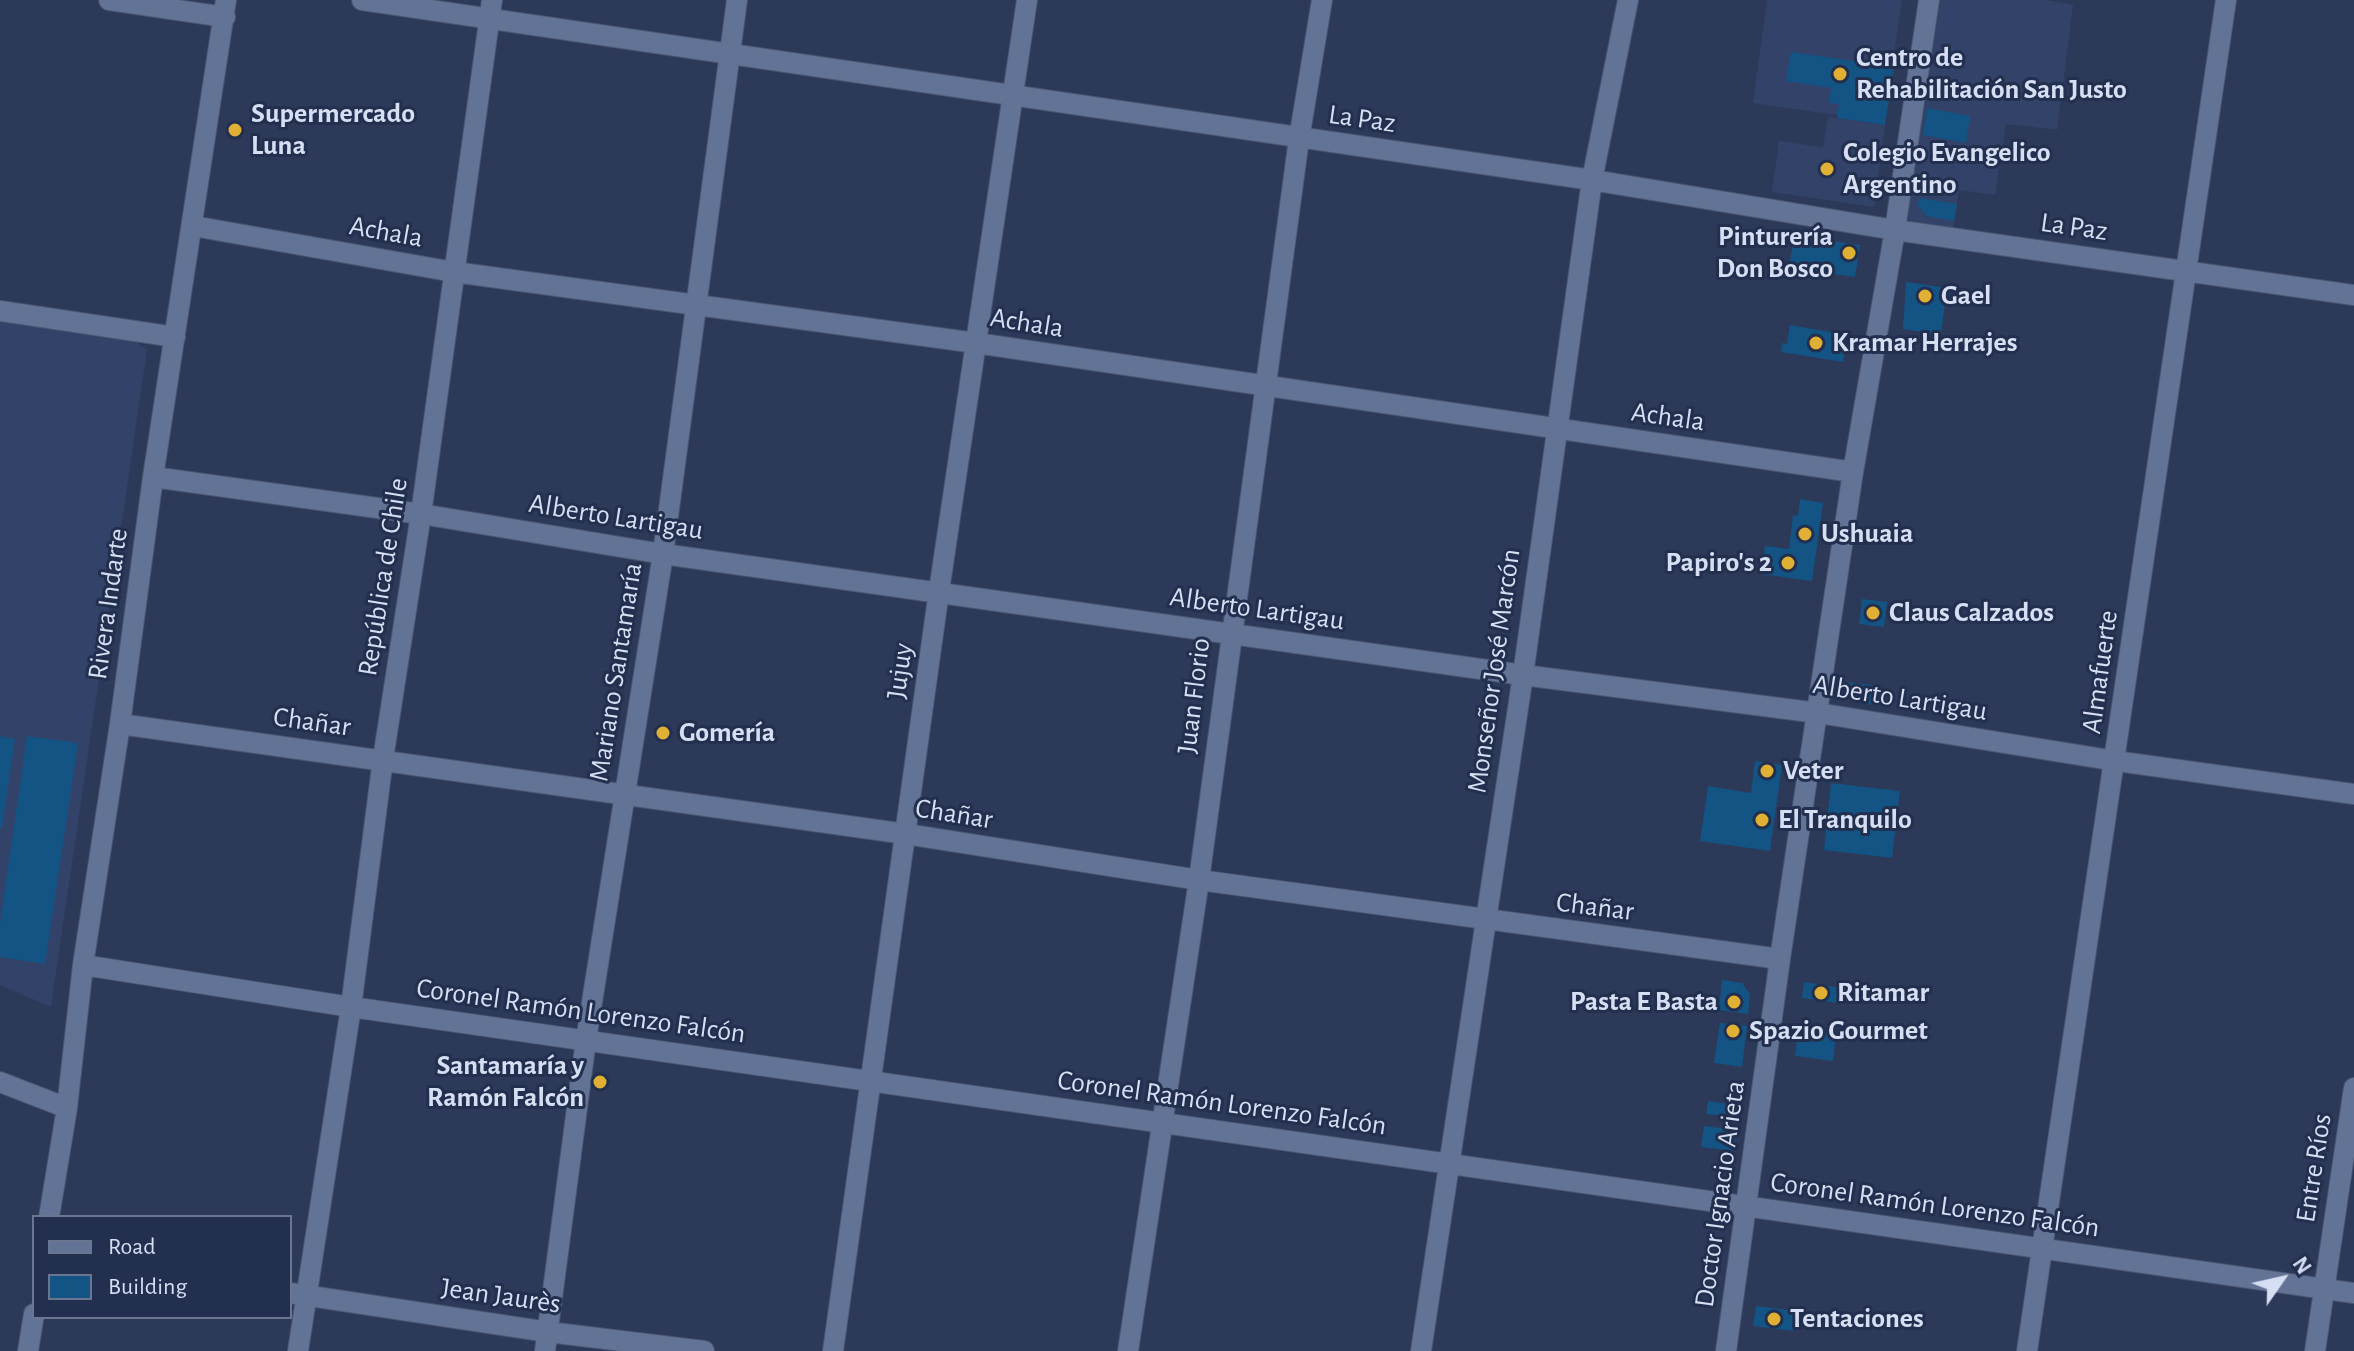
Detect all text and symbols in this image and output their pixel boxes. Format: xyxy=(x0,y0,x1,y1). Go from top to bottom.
place label: Centro de Rehabilitación San Justo xyxy=(1856,41,2127,107)
marker: Centro de Rehabilitación San Justo xyxy=(1831,65,1849,83)
place label: Supermercado Luna xyxy=(251,97,415,163)
street label: La Paz xyxy=(1326,98,1398,140)
marker: Supermercado Luna xyxy=(226,121,244,139)
place label: Colegio Evangelico Argentino xyxy=(1843,136,2051,202)
marker: Colegio Evangelico Argentino xyxy=(1818,160,1836,178)
street label: La Paz xyxy=(2038,206,2110,248)
street label: Achala xyxy=(347,209,425,255)
place label: Pinturería Don Bosco xyxy=(1717,220,1833,286)
marker: Pinturería Don Bosco xyxy=(1840,244,1858,262)
place label: Gael xyxy=(1941,279,1991,313)
marker: Gael xyxy=(1916,287,1934,305)
street label: Achala xyxy=(988,301,1066,345)
place label: Kramar Herrajes xyxy=(1832,326,2018,360)
marker: Kramar Herrajes xyxy=(1807,334,1825,352)
street label: Achala xyxy=(1629,395,1707,439)
street label: República de Chile xyxy=(351,476,415,678)
street label: Alberto Lartigau xyxy=(527,487,705,547)
place label: Ushuaia xyxy=(1821,517,1913,551)
marker: Ushuaia xyxy=(1796,525,1814,543)
street label: Rivera Indarte xyxy=(81,526,135,682)
place label: Papiro's 2 xyxy=(1666,546,1772,580)
street label: Monseñor José Marcón xyxy=(1460,547,1528,795)
marker: Papiro's 2 xyxy=(1779,554,1797,572)
street label: Mariano Santamaría xyxy=(582,560,650,784)
street label: Alberto Lartigau xyxy=(1168,580,1346,638)
place label: Claus Calzados xyxy=(1889,596,2054,630)
marker: Claus Calzados xyxy=(1864,604,1882,622)
street label: Almafuerte xyxy=(2075,608,2125,736)
street label: Juan Florio xyxy=(1170,636,1218,756)
street label: Jujuy xyxy=(879,641,921,701)
street label: Alberto Lartigau xyxy=(1811,668,1989,728)
street label: Chañar xyxy=(271,700,353,744)
place label: Gomería xyxy=(679,716,775,750)
marker: Gomería xyxy=(654,724,672,742)
place label: Veter xyxy=(1783,754,1844,788)
marker: Veter xyxy=(1758,762,1776,780)
street label: Chañar xyxy=(913,791,995,837)
place label: El Tranquilo xyxy=(1778,803,1912,837)
marker: El Tranquilo xyxy=(1753,811,1771,829)
street label: Chañar xyxy=(1554,886,1636,928)
street label: Coronel Ramón Lorenzo Falcón xyxy=(414,971,748,1051)
place label: Ritamar xyxy=(1837,976,1929,1010)
marker: Ritamar xyxy=(1812,984,1830,1002)
place label: Pasta E Basta xyxy=(1570,985,1718,1019)
marker: Pasta E Basta xyxy=(1725,993,1743,1011)
place label: Spazio Gourmet xyxy=(1749,1014,1928,1048)
marker: Spazio Gourmet xyxy=(1724,1022,1742,1040)
place label: Santamaría y Ramón Falcón xyxy=(427,1049,584,1115)
street label: Coronel Ramón Lorenzo Falcón xyxy=(1055,1063,1389,1143)
marker: Santamaría y Ramón Falcón xyxy=(591,1073,609,1091)
street label: Doctor Ignacio Arieta xyxy=(1687,1079,1753,1309)
street label: Entre Ríos xyxy=(2289,1111,2339,1225)
street label: Coronel Ramón Lorenzo Falcón xyxy=(1768,1165,2102,1245)
legend xyxy=(32,1215,292,1319)
text: Road xyxy=(108,1235,156,1259)
north arrow xyxy=(2242,1239,2322,1319)
text: N xyxy=(2288,1253,2315,1278)
street label: Jean Jaurès xyxy=(439,1271,563,1321)
text: Building xyxy=(108,1275,187,1299)
place label: Tentaciones xyxy=(1790,1302,1924,1336)
marker: Tentaciones xyxy=(1765,1310,1783,1328)

